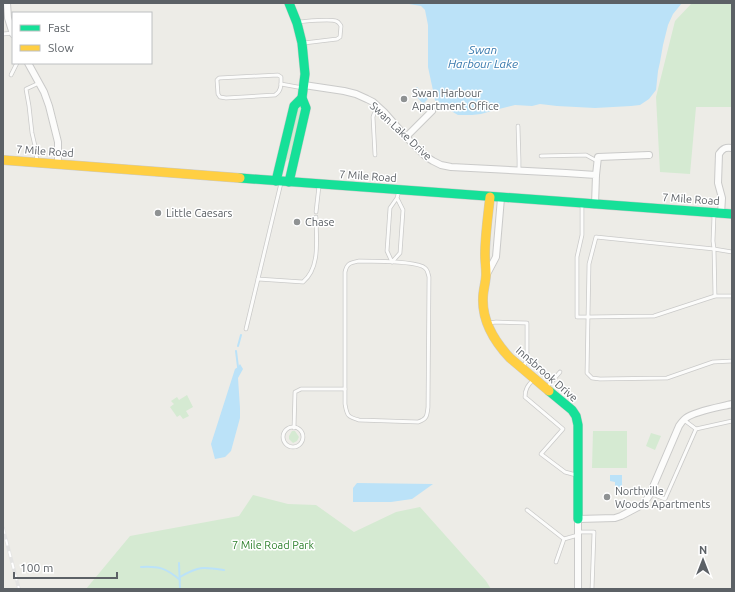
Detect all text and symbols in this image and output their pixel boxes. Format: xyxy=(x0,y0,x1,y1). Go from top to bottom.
legend xyxy=(12,12,152,64)
text: Fast xyxy=(48,21,70,34)
text: Slow xyxy=(48,41,74,54)
water label: Swan Harbour Lake xyxy=(448,43,518,70)
place label: Swan Harbour Apartment Office xyxy=(412,87,499,112)
marker: Swan Harbour Apartment Office xyxy=(399,94,409,104)
street label: Swan Lake Drive xyxy=(368,99,434,163)
street label: 7 Mile Road xyxy=(16,143,74,159)
street label: 7 Mile Road xyxy=(339,168,397,184)
street label: 7 Mile Road xyxy=(662,191,720,207)
place label: Little Caesars xyxy=(166,207,232,219)
marker: Little Caesars xyxy=(153,208,163,218)
place label: Chase xyxy=(305,216,335,228)
marker: Chase xyxy=(292,217,302,227)
street label: Innsbrook Drive xyxy=(514,344,580,404)
place label: Northville Woods Apartments xyxy=(615,485,711,510)
marker: Northville Woods Apartments xyxy=(602,492,612,502)
park label: 7 Mile Road Park xyxy=(232,539,315,551)
north arrow xyxy=(683,540,723,580)
text: N xyxy=(699,544,707,556)
scale bar xyxy=(14,554,117,580)
text: 100 m xyxy=(20,561,53,574)

